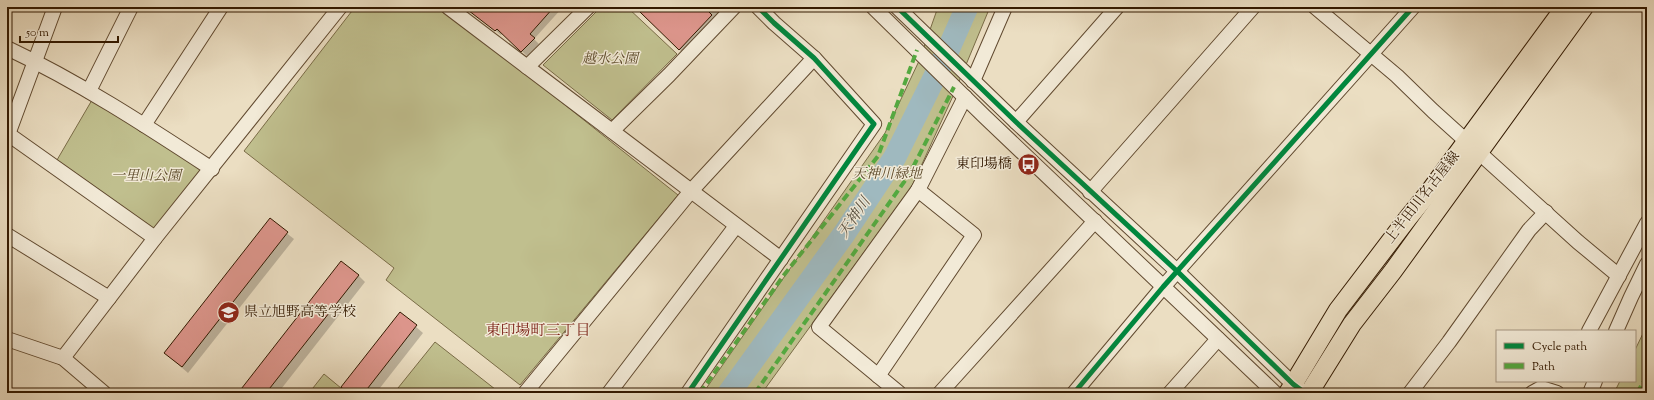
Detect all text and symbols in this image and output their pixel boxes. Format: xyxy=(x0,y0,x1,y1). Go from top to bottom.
scale bar xyxy=(20,18,118,44)
text: 50 m xyxy=(25,24,49,42)
park label: 越水公園 xyxy=(582,50,640,70)
street label: 上半田川名古屋線 xyxy=(1381,148,1465,248)
bus stop icon: 東印場橋 xyxy=(1015,152,1041,178)
place label: 東印場橋 xyxy=(956,155,1012,175)
park label: 天神川緑地 xyxy=(852,165,924,185)
park label: 一里山公園 xyxy=(111,167,183,187)
water label: 天神川 xyxy=(834,192,877,243)
school or university icon: 県立旭野高等学校 xyxy=(216,300,242,326)
place label: 県立旭野高等学校 xyxy=(244,303,356,323)
district label: 東印場町三丁目 xyxy=(485,321,591,342)
legend xyxy=(1496,330,1636,382)
text: Cycle path xyxy=(1532,338,1587,356)
text: Path xyxy=(1532,358,1555,376)

